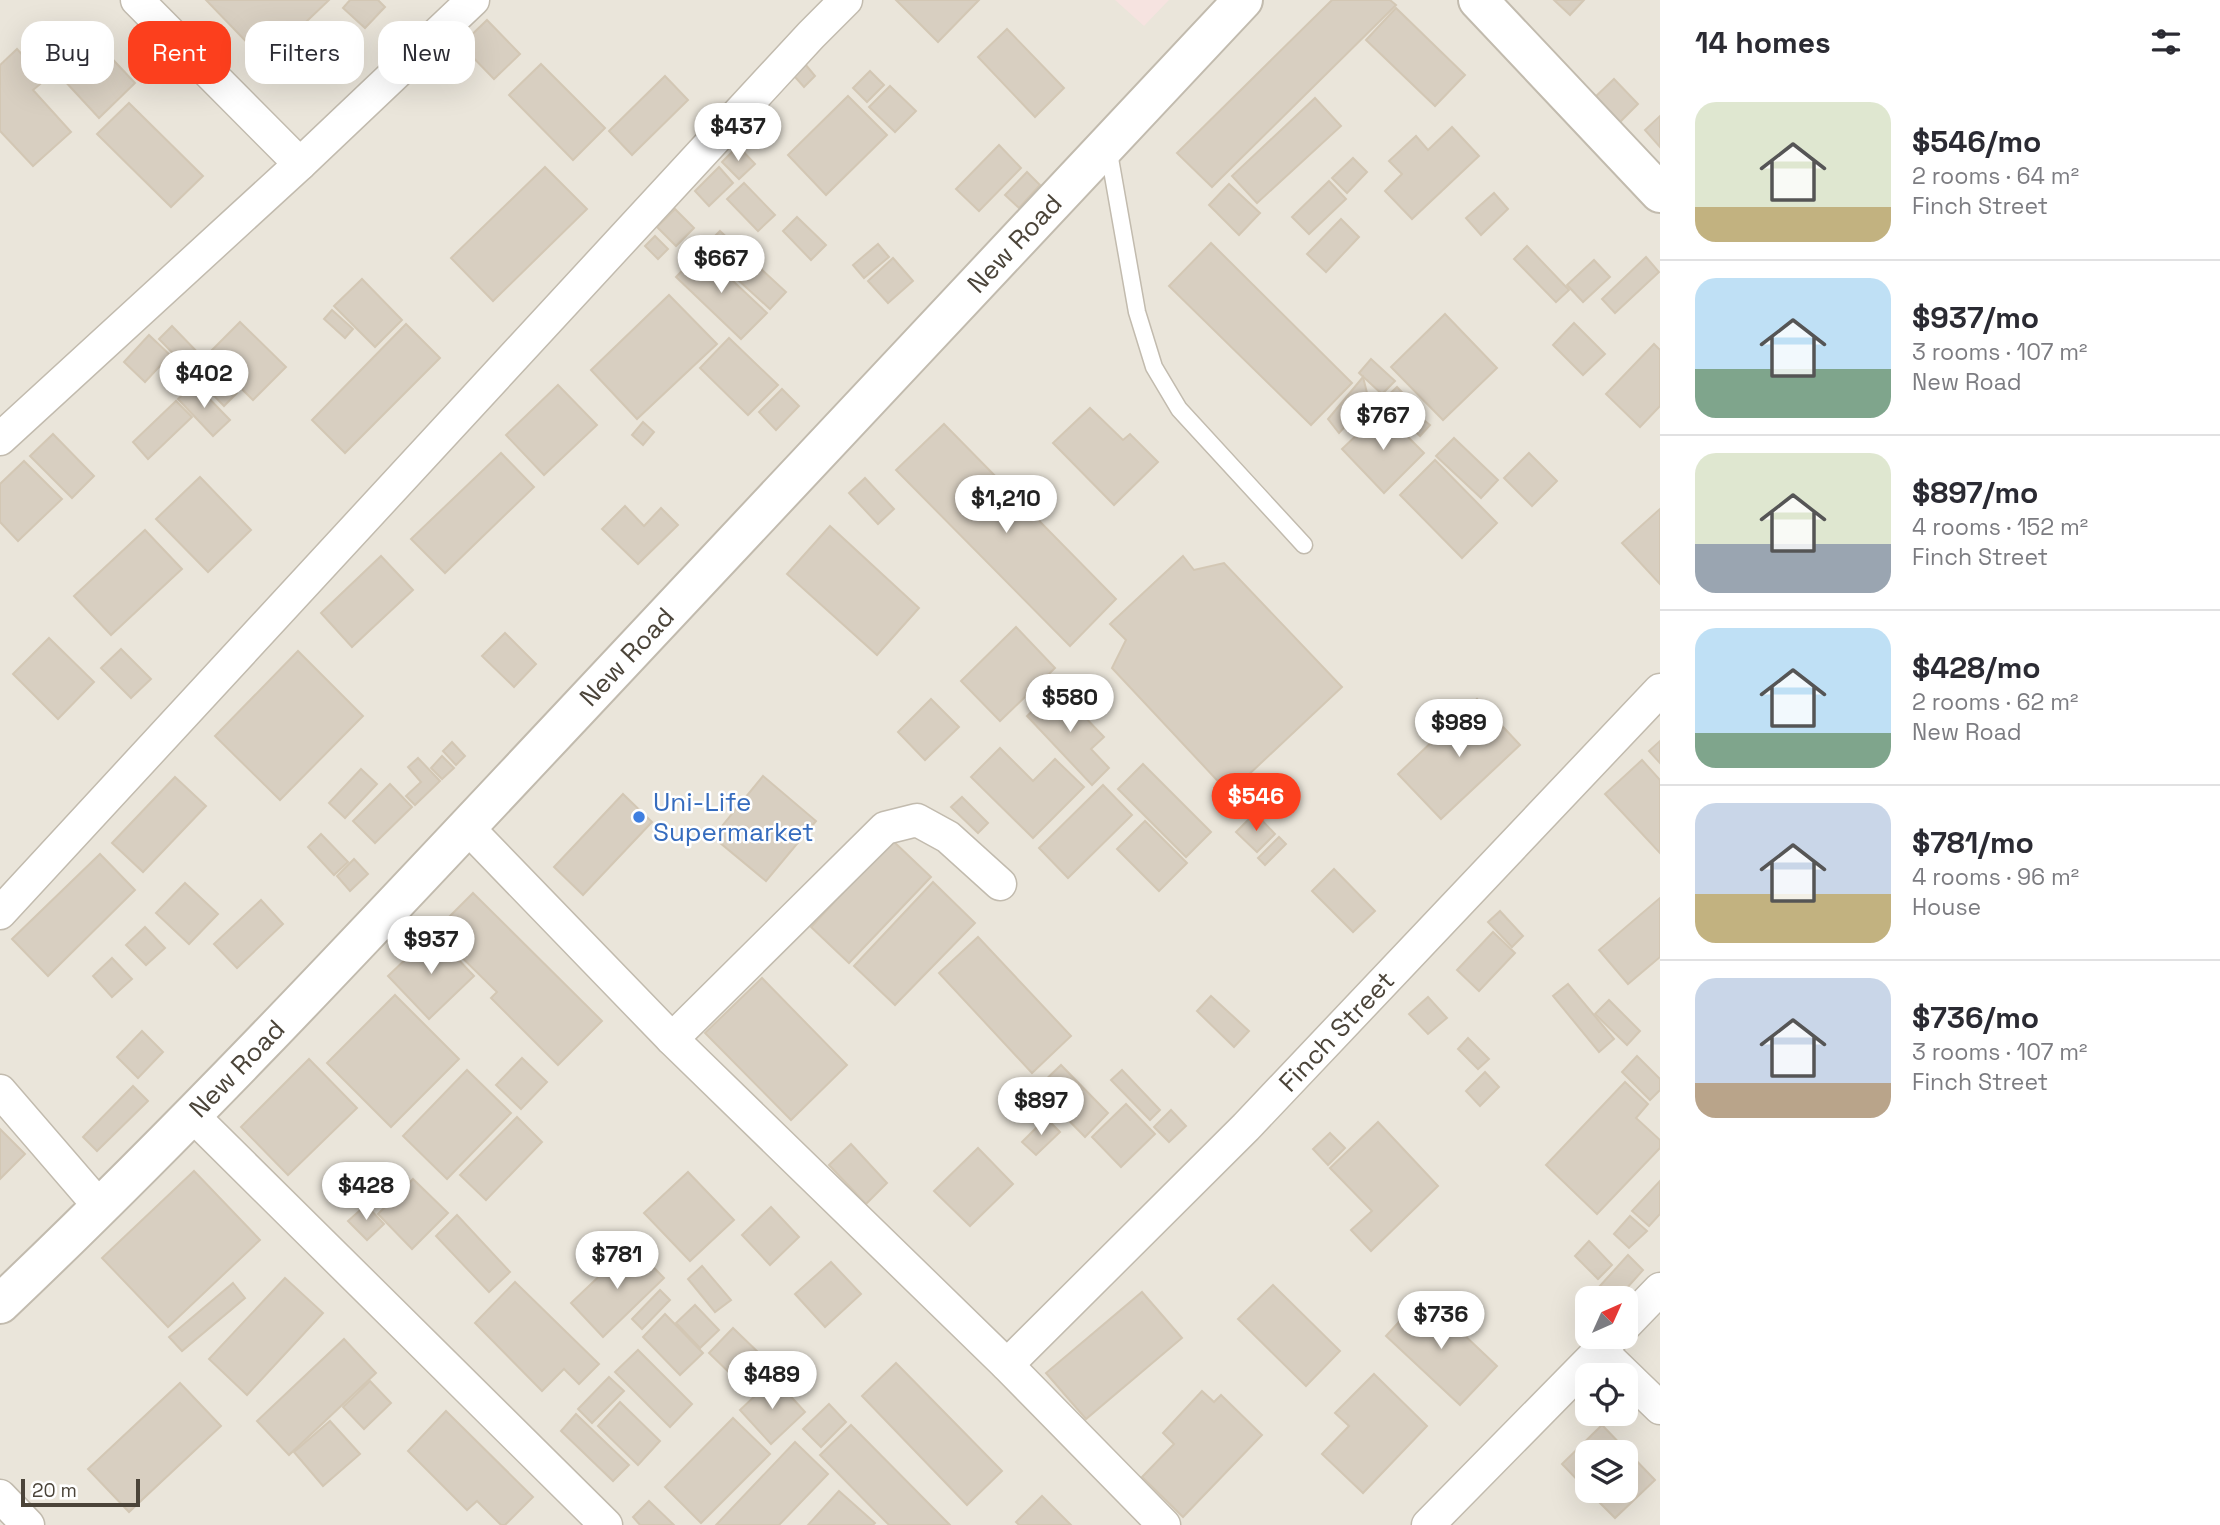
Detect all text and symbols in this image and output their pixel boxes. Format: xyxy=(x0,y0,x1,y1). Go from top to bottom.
chip: Buy xyxy=(21,21,114,84)
chip: Rent xyxy=(128,21,231,84)
chip: Filters xyxy=(245,21,364,84)
chip: New xyxy=(378,21,475,84)
text: 14 homes xyxy=(1695,23,1831,62)
icon: filters xyxy=(2147,23,2185,61)
pin: $437 xyxy=(697,104,779,163)
text: $437 xyxy=(710,111,766,141)
text: $546/mo xyxy=(1912,122,2041,161)
icon: home xyxy=(1751,130,1835,214)
text: 2 rooms · 64 m² xyxy=(1912,161,2079,191)
street label: New Road xyxy=(960,187,1069,300)
text: Finch Street xyxy=(1912,191,2048,221)
pin: $667 xyxy=(680,236,762,295)
text: $667 xyxy=(694,243,748,273)
text: $937/mo xyxy=(1912,298,2039,337)
icon: home xyxy=(1751,306,1835,390)
text: 3 rooms · 107 m² xyxy=(1912,337,2088,367)
pin: $402 xyxy=(163,350,245,410)
text: $402 xyxy=(175,358,233,388)
text: New Road xyxy=(1912,367,2021,397)
pin: $767 xyxy=(1342,392,1424,452)
text: $767 xyxy=(1356,400,1410,430)
text: $897/mo xyxy=(1912,473,2038,512)
pin: $1,210 xyxy=(949,476,1063,535)
icon: home xyxy=(1751,481,1835,565)
text: $1,210 xyxy=(971,483,1041,513)
text: 4 rooms · 152 m² xyxy=(1912,512,2088,542)
text: Finch Street xyxy=(1912,542,2048,572)
street label: New Road xyxy=(572,600,681,714)
text: $428/mo xyxy=(1912,648,2041,687)
icon: home xyxy=(1751,656,1835,740)
pin: $580 xyxy=(1029,674,1111,734)
text: $580 xyxy=(1042,682,1098,712)
text: 2 rooms · 62 m² xyxy=(1912,687,2078,717)
pin: $989 xyxy=(1418,700,1500,759)
text: $989 xyxy=(1431,707,1487,737)
text: New Road xyxy=(1912,717,2021,747)
pin: $546 xyxy=(1215,774,1297,833)
text: $546 xyxy=(1228,781,1284,811)
place label: Uni-Life Supermarket xyxy=(653,785,814,849)
marker: Uni-Life Supermarket xyxy=(631,809,647,825)
text: $781/mo xyxy=(1912,823,2034,862)
icon: home xyxy=(1751,831,1835,915)
text: 4 rooms · 96 m² xyxy=(1912,862,2079,892)
text: House xyxy=(1912,892,1981,922)
pin: $937 xyxy=(390,916,472,976)
text: $937 xyxy=(404,924,458,954)
street label: Finch Street xyxy=(1271,964,1402,1099)
text: $736/mo xyxy=(1912,998,2039,1037)
icon: home xyxy=(1751,1006,1835,1090)
street label: New Road xyxy=(182,1012,292,1125)
text: 3 rooms · 107 m² xyxy=(1912,1037,2088,1067)
text: Finch Street xyxy=(1912,1067,2048,1097)
pin: $897 xyxy=(1000,1078,1082,1137)
text: $897 xyxy=(1014,1085,1068,1115)
pin: $428 xyxy=(325,1162,407,1222)
text: $428 xyxy=(338,1170,394,1200)
pin: $781 xyxy=(576,1232,658,1291)
text: $781 xyxy=(592,1239,642,1269)
north arrow xyxy=(1575,1286,1638,1349)
map controls xyxy=(1575,1286,1638,1503)
pin: $736 xyxy=(1400,1292,1482,1351)
text: $736 xyxy=(1414,1299,1468,1329)
pin: $489 xyxy=(731,1352,813,1411)
text: $489 xyxy=(744,1359,800,1389)
button: locate xyxy=(1575,1363,1638,1426)
button: layers xyxy=(1575,1440,1638,1503)
scale bar xyxy=(21,1476,140,1508)
text: 20 m xyxy=(32,1478,77,1503)

